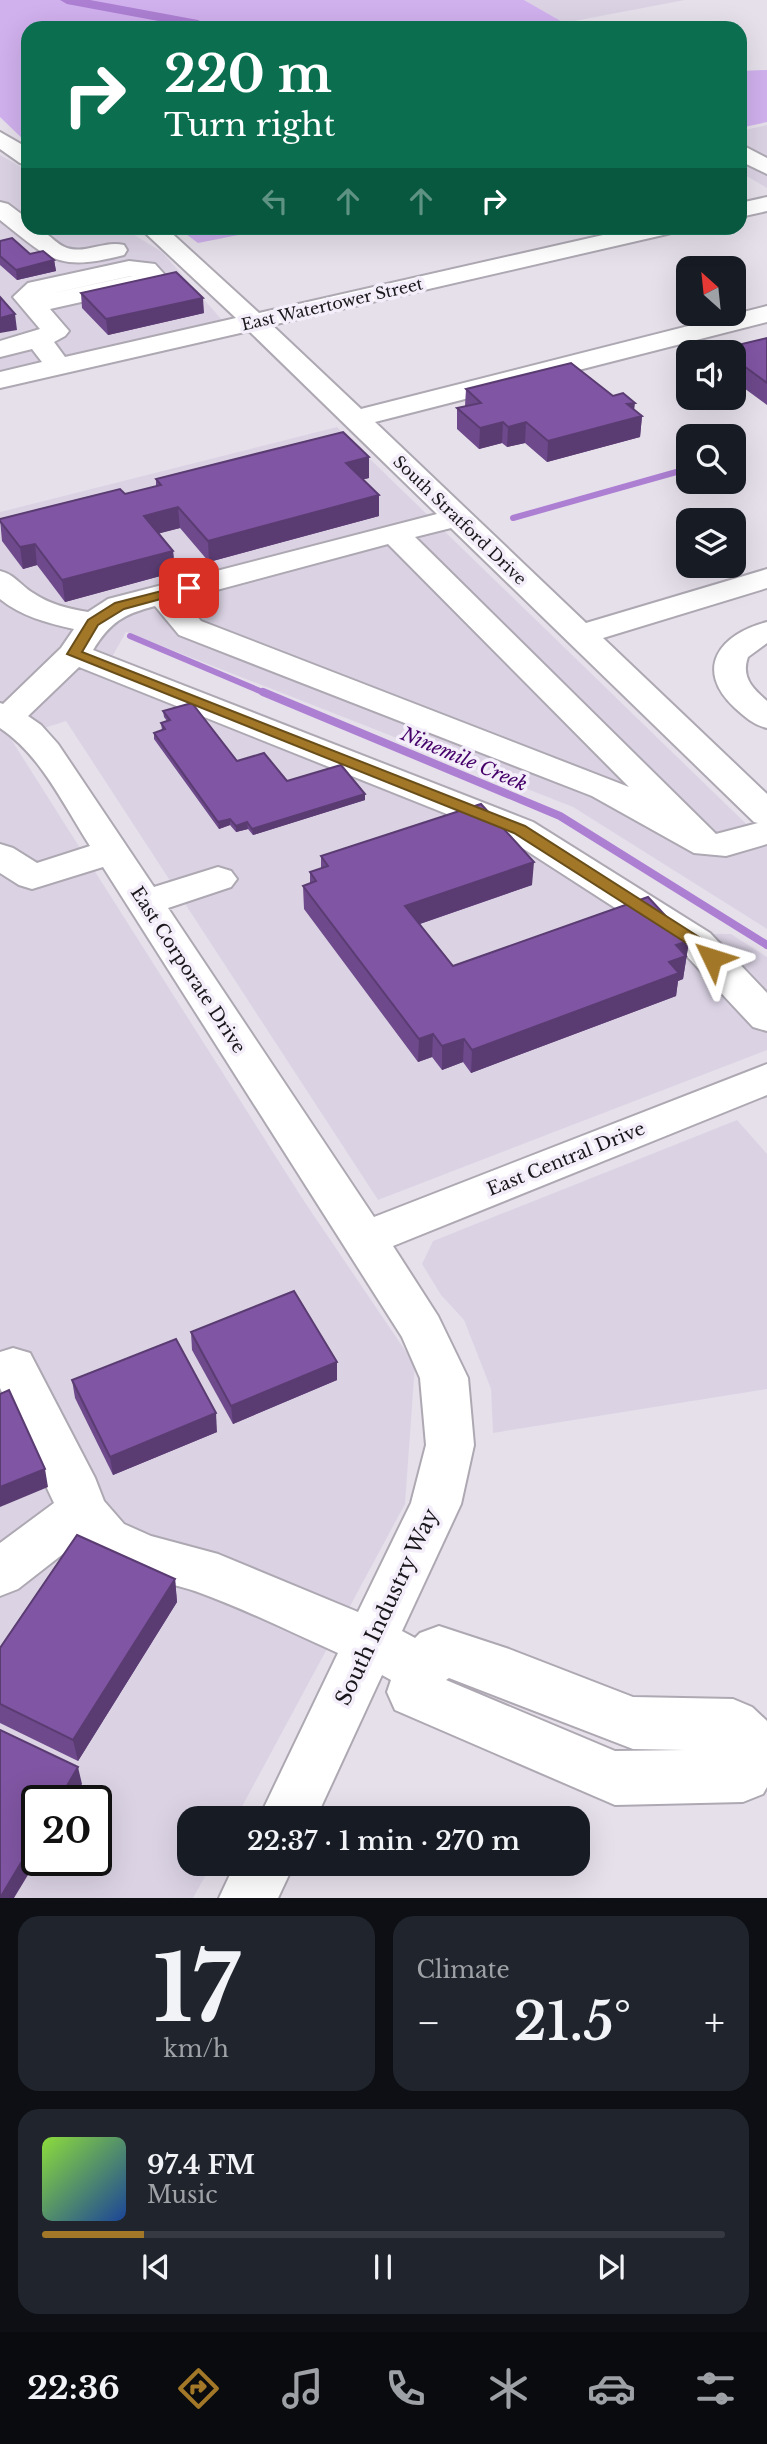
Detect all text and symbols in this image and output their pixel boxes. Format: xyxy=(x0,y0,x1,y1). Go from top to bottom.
text: 220 m xyxy=(164,44,332,105)
icon: right xyxy=(49,49,140,140)
text: Turn right xyxy=(164,105,335,145)
icon: left xyxy=(256,182,294,220)
icon: ahead xyxy=(329,182,367,220)
icon: ahead xyxy=(402,182,440,220)
icon: right xyxy=(475,182,513,220)
north arrow xyxy=(676,256,746,326)
map controls xyxy=(676,256,746,578)
street label: East Watertower Street xyxy=(239,273,425,335)
button: sound xyxy=(676,340,746,410)
button: search xyxy=(676,424,746,494)
street label: South Stratford Drive xyxy=(389,451,531,589)
button: layers xyxy=(676,508,746,578)
pin xyxy=(159,558,219,618)
icon: arrive xyxy=(170,569,208,607)
water label: Ninemile Creek xyxy=(397,722,531,796)
street label: East Corporate Drive xyxy=(126,883,250,1057)
position arrow xyxy=(675,921,749,995)
street label: East Central Drive xyxy=(484,1117,648,1201)
street label: South Industry Way xyxy=(330,1504,444,1710)
speed limit sign: 20 xyxy=(21,1785,112,1876)
text: 22:37 · 1 min · 270 m xyxy=(247,1825,520,1857)
text: 17 xyxy=(153,1933,240,2046)
text: Climate xyxy=(417,1956,510,1984)
text: 21.5° xyxy=(513,1990,631,2054)
text: − xyxy=(417,1999,441,2046)
text: + xyxy=(704,1999,725,2046)
text: km/h xyxy=(164,2035,229,2063)
text: 97.4 FM xyxy=(147,2149,255,2181)
text: Music xyxy=(147,2181,218,2209)
icon: previous xyxy=(137,2248,175,2286)
icon: pause xyxy=(364,2248,402,2286)
icon: next xyxy=(592,2248,630,2286)
icon: directions xyxy=(174,2364,223,2413)
icon: music xyxy=(278,2364,327,2413)
icon: phone xyxy=(381,2364,430,2413)
icon: climate xyxy=(484,2364,533,2413)
icon: car xyxy=(587,2364,636,2413)
icon: filters xyxy=(691,2364,740,2413)
text: 22:36 xyxy=(27,2368,120,2408)

